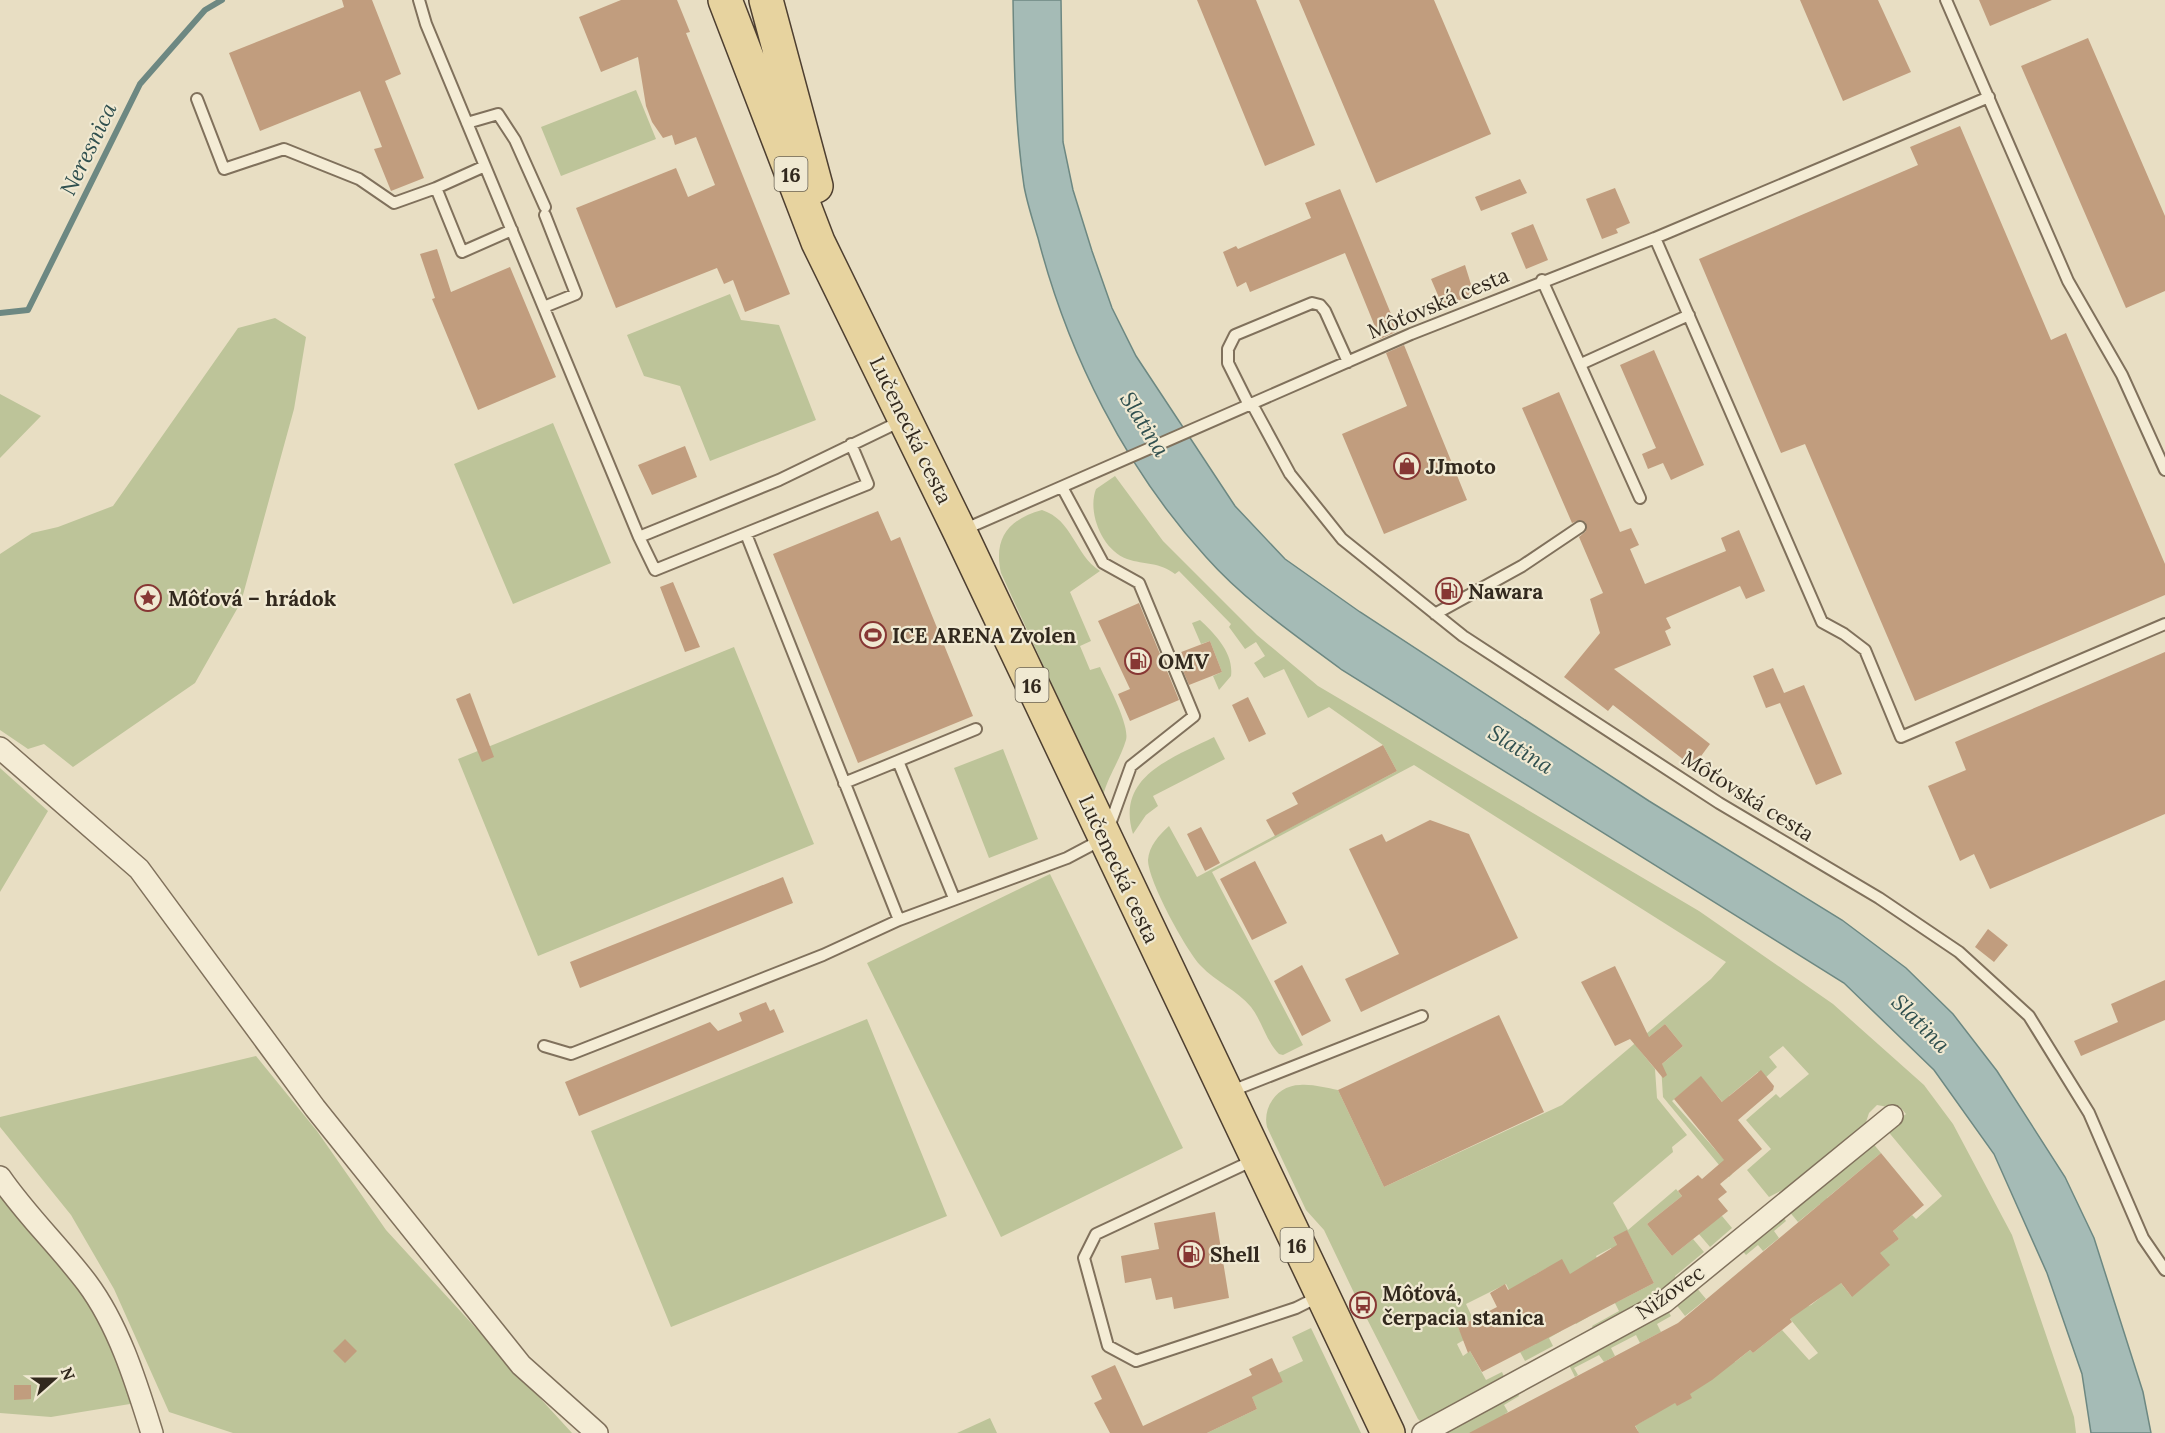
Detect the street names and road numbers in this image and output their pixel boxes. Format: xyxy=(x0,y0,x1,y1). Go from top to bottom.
road number: 16 xyxy=(774,157,808,191)
street label: Môťovská cesta xyxy=(1363,261,1513,345)
street label: Lučenecká cesta xyxy=(864,352,959,508)
road number: 16 xyxy=(1016,668,1048,702)
street label: Môťovská cesta xyxy=(1677,745,1819,847)
street label: Lučenecká cesta xyxy=(1073,790,1165,948)
road number: 16 xyxy=(1280,1228,1314,1262)
street label: Nižovec xyxy=(1630,1259,1710,1325)

